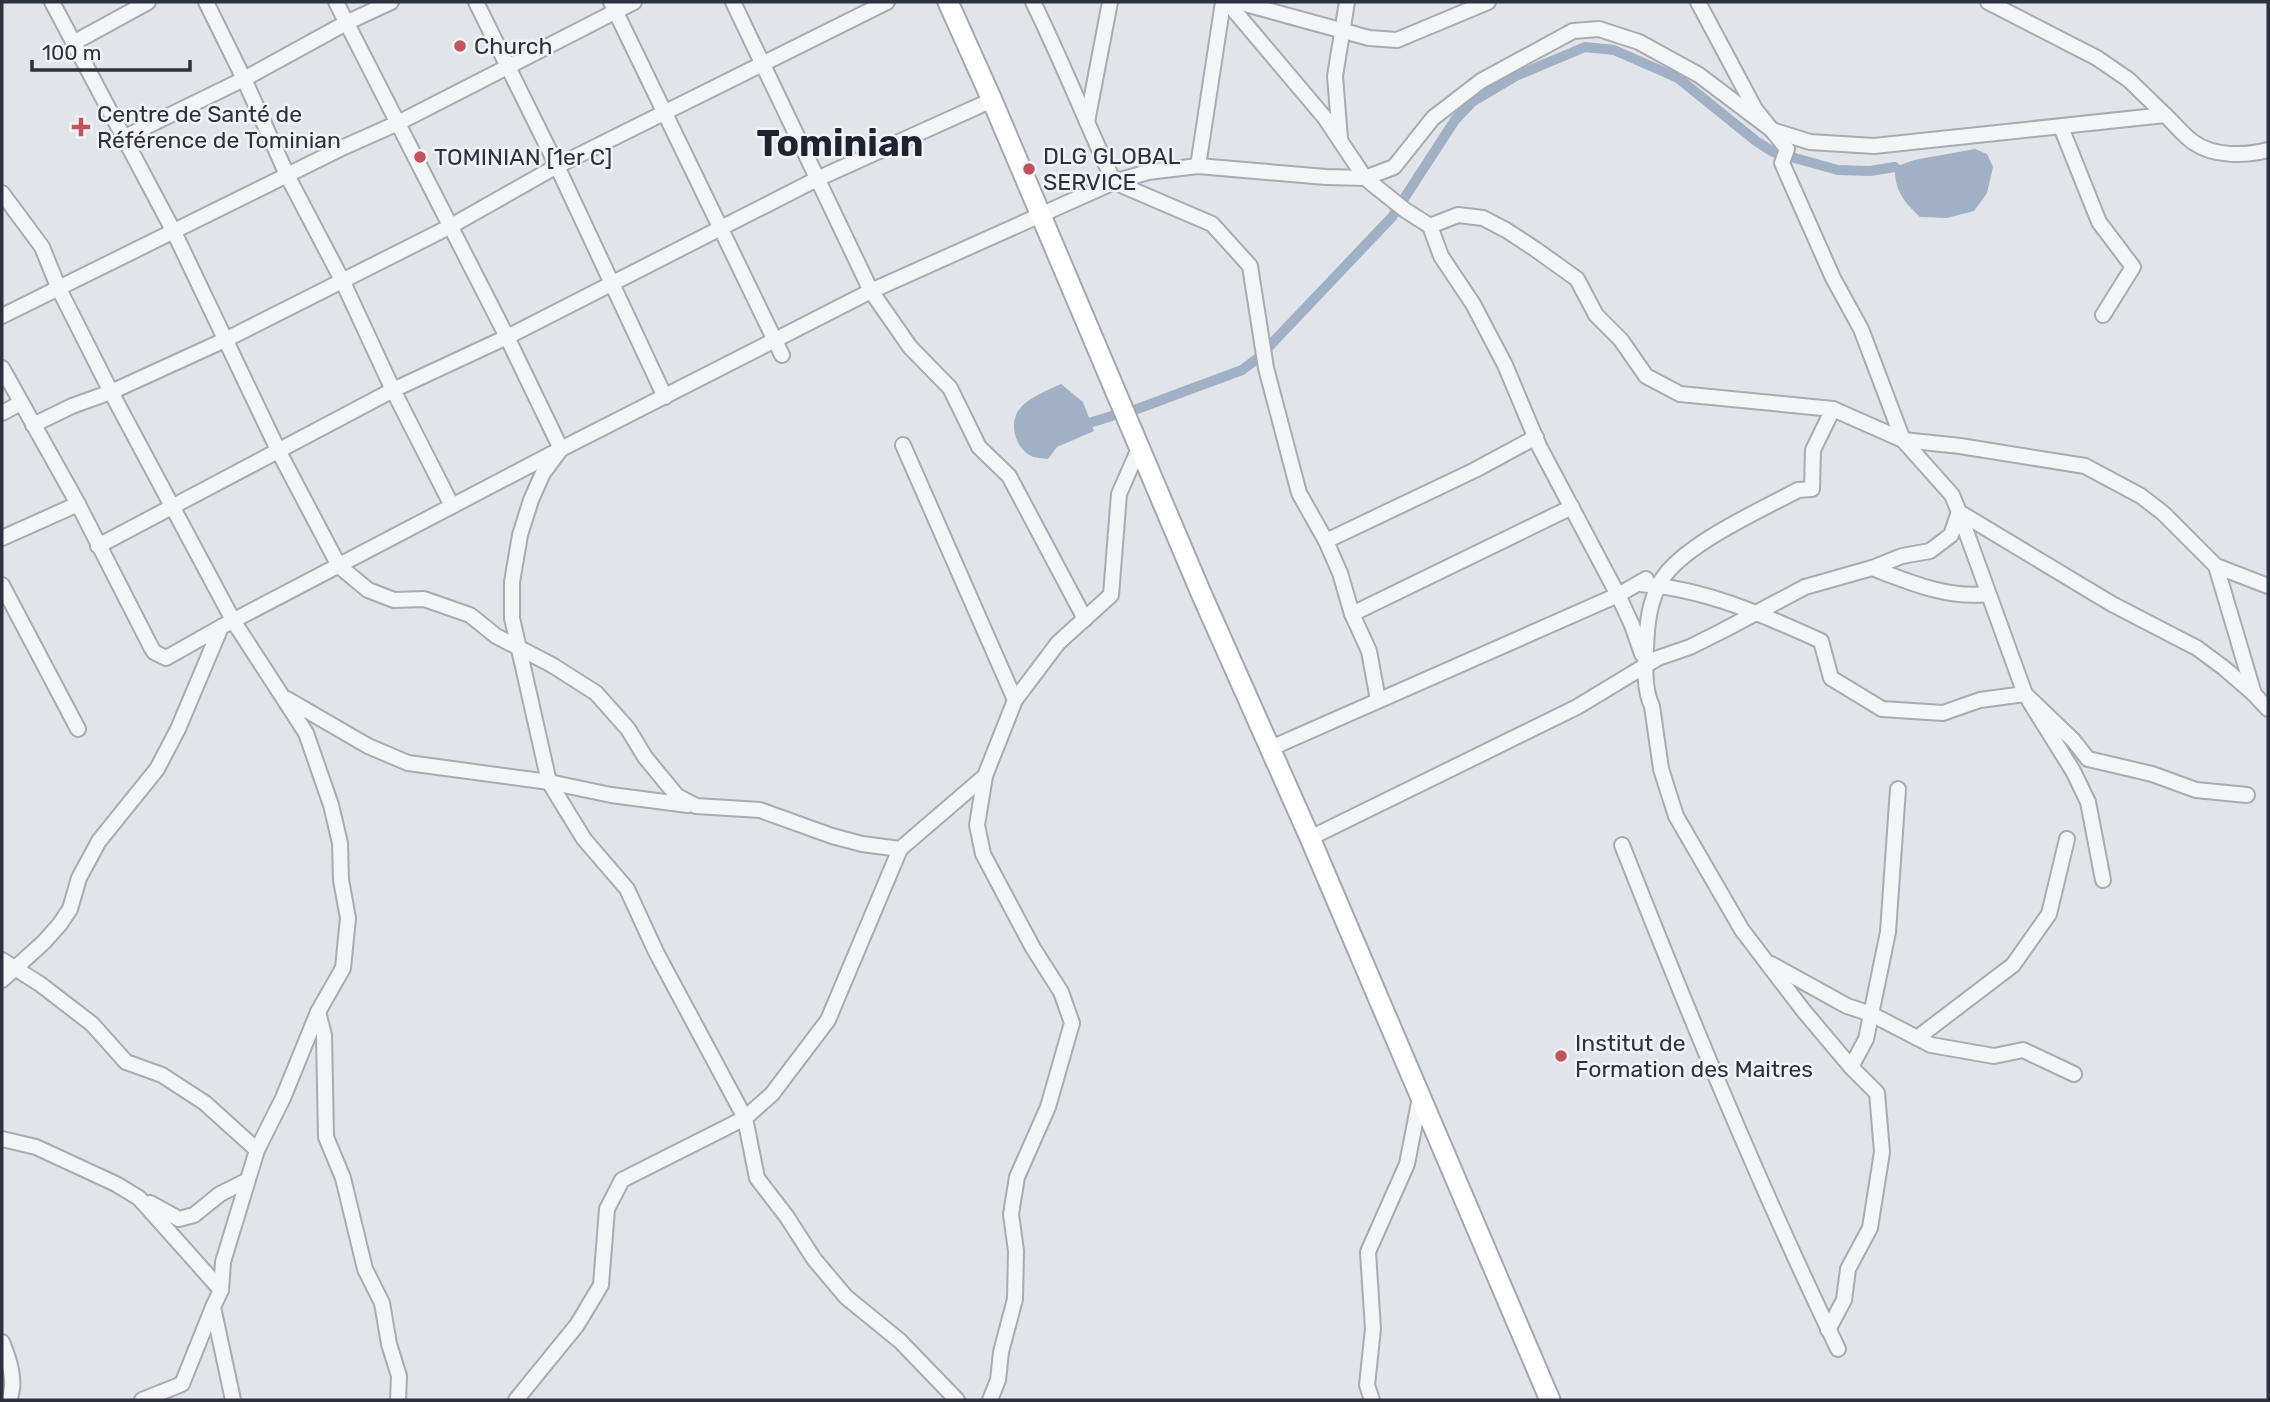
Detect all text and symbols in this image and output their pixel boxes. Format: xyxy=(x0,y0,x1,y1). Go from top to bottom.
scale bar xyxy=(32,28,189,72)
place label: Church xyxy=(474,32,552,60)
marker: Church xyxy=(452,38,468,54)
text: 100 m xyxy=(42,40,101,65)
place label: Centre de Santé de Référence de Tominian xyxy=(97,100,341,154)
marker: Centre de Santé de Référence de Tominian xyxy=(71,117,91,137)
district label: Tominian xyxy=(756,121,924,165)
place label: DLG GLOBAL SERVICE xyxy=(1043,142,1180,196)
place label: TOMINIAN [1er C] xyxy=(434,143,612,171)
marker: TOMINIAN [1er C] xyxy=(412,149,428,165)
marker: DLG GLOBAL SERVICE xyxy=(1021,161,1037,177)
place label: Institut de Formation des Maitres xyxy=(1575,1029,1813,1083)
marker: Institut de Formation des Maitres xyxy=(1553,1048,1569,1064)

